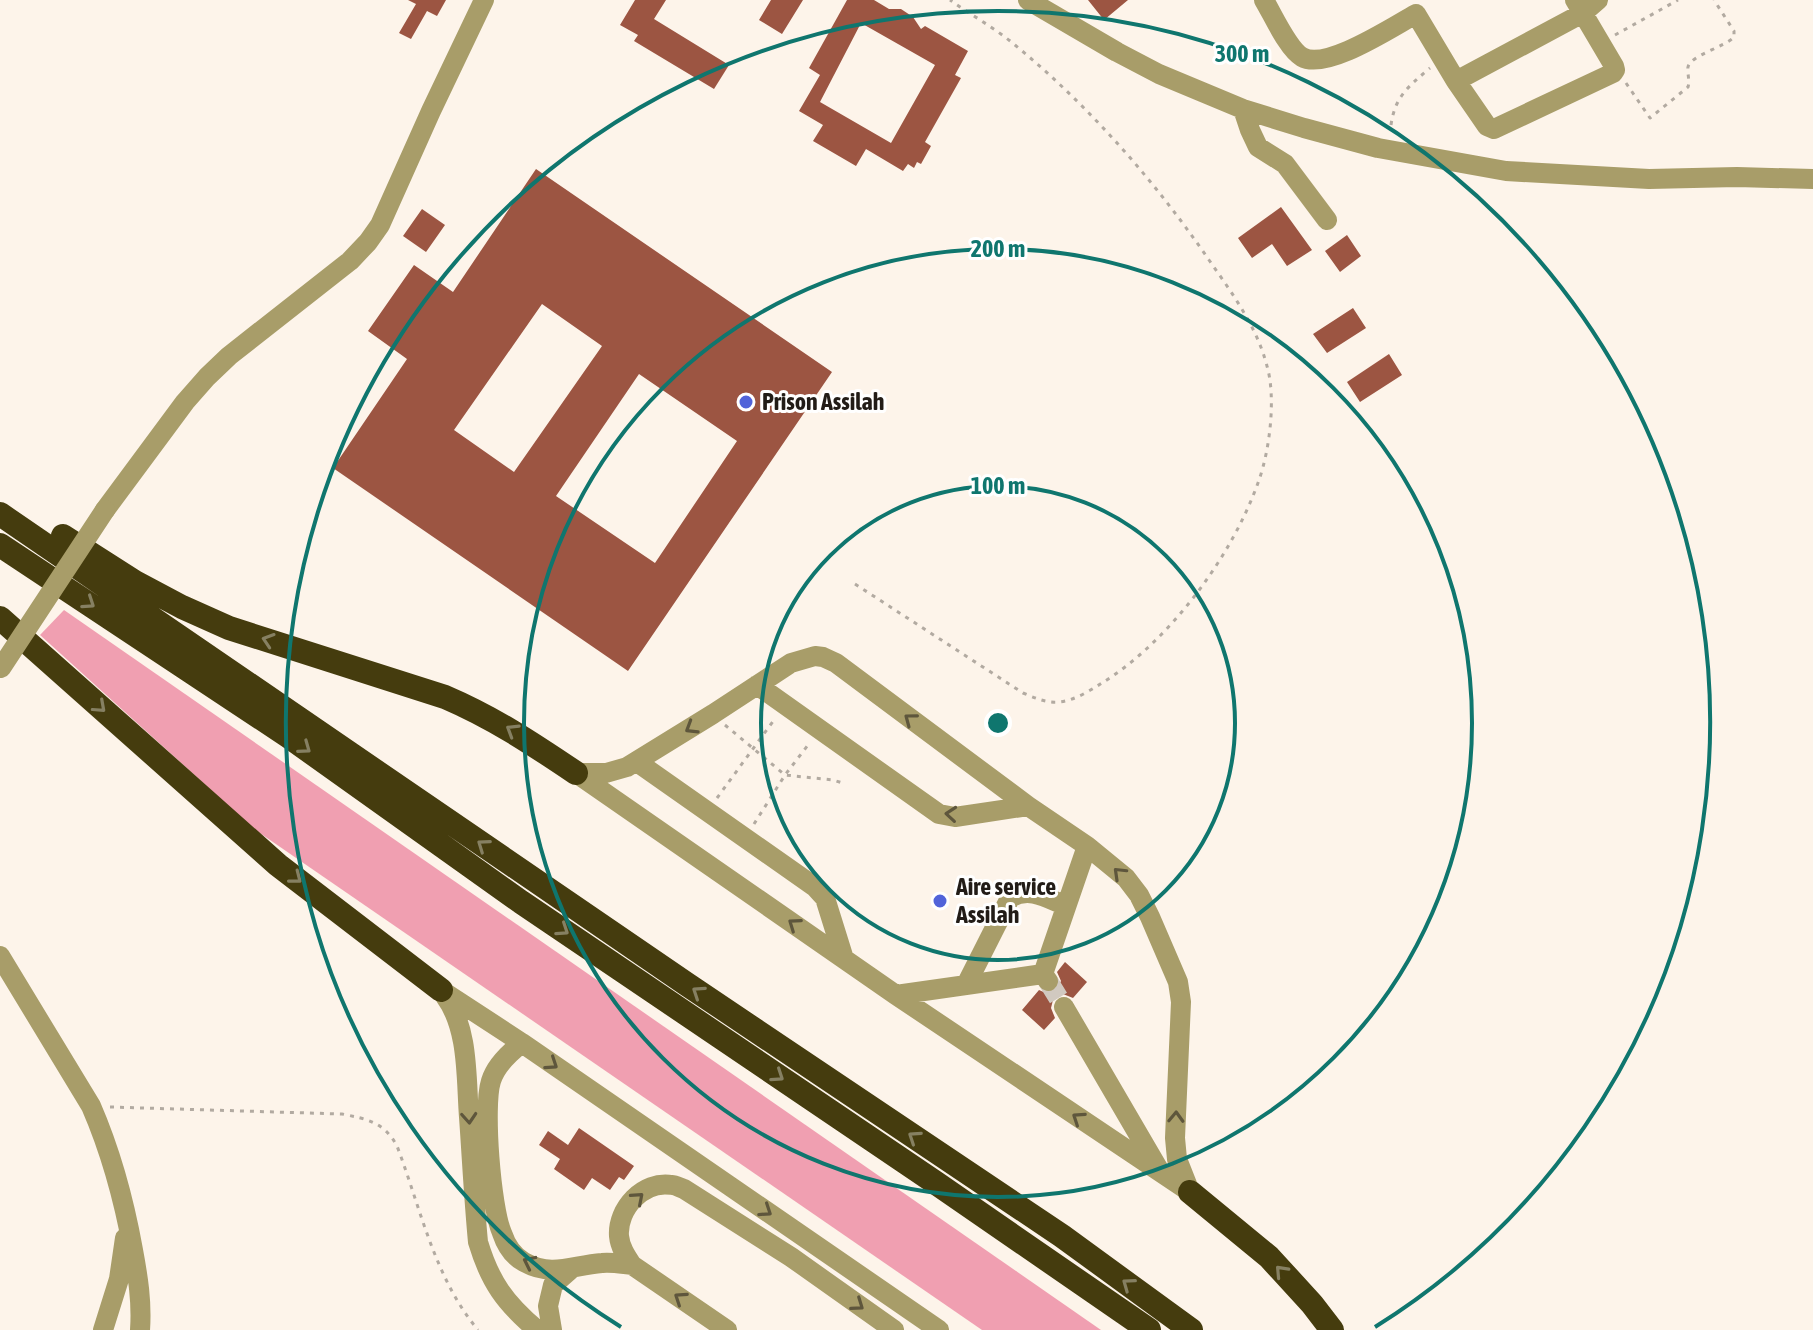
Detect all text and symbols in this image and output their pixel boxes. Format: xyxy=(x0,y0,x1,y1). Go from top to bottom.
text: 300 m xyxy=(1215,40,1269,67)
text: 200 m xyxy=(971,235,1025,262)
place label: Prison Assilah xyxy=(762,388,884,415)
marker: Prison Assilah xyxy=(737,393,755,411)
text: 100 m xyxy=(971,472,1025,499)
one-way arrow xyxy=(80,593,94,608)
one-way arrow xyxy=(262,634,276,650)
one-way arrow xyxy=(91,697,106,712)
centre of rings xyxy=(984,709,1012,737)
one-way arrow xyxy=(904,714,919,728)
one-way arrow xyxy=(685,719,700,734)
one-way arrow xyxy=(506,725,520,740)
one-way arrow xyxy=(296,738,310,752)
one-way arrow xyxy=(944,806,957,823)
one-way arrow xyxy=(478,840,492,855)
one-way arrow xyxy=(1114,868,1128,882)
one-way arrow xyxy=(287,869,302,883)
place label: Aire service Assilah xyxy=(955,873,1056,928)
marker: Aire service Assilah xyxy=(931,892,949,910)
one-way arrow xyxy=(788,919,802,934)
one-way arrow xyxy=(554,920,568,935)
one-way arrow xyxy=(692,986,707,1001)
one-way arrow xyxy=(544,1054,558,1069)
one-way arrow xyxy=(769,1066,783,1081)
one-way arrow xyxy=(1167,1110,1184,1123)
one-way arrow xyxy=(460,1112,477,1125)
one-way arrow xyxy=(1072,1113,1086,1128)
one-way arrow xyxy=(908,1131,923,1146)
one-way arrow xyxy=(629,1193,643,1207)
one-way arrow xyxy=(758,1201,772,1216)
one-way arrow xyxy=(523,1257,538,1272)
one-way arrow xyxy=(1277,1265,1291,1280)
one-way arrow xyxy=(1122,1279,1137,1294)
one-way arrow xyxy=(674,1293,688,1308)
one-way arrow xyxy=(849,1295,863,1309)

